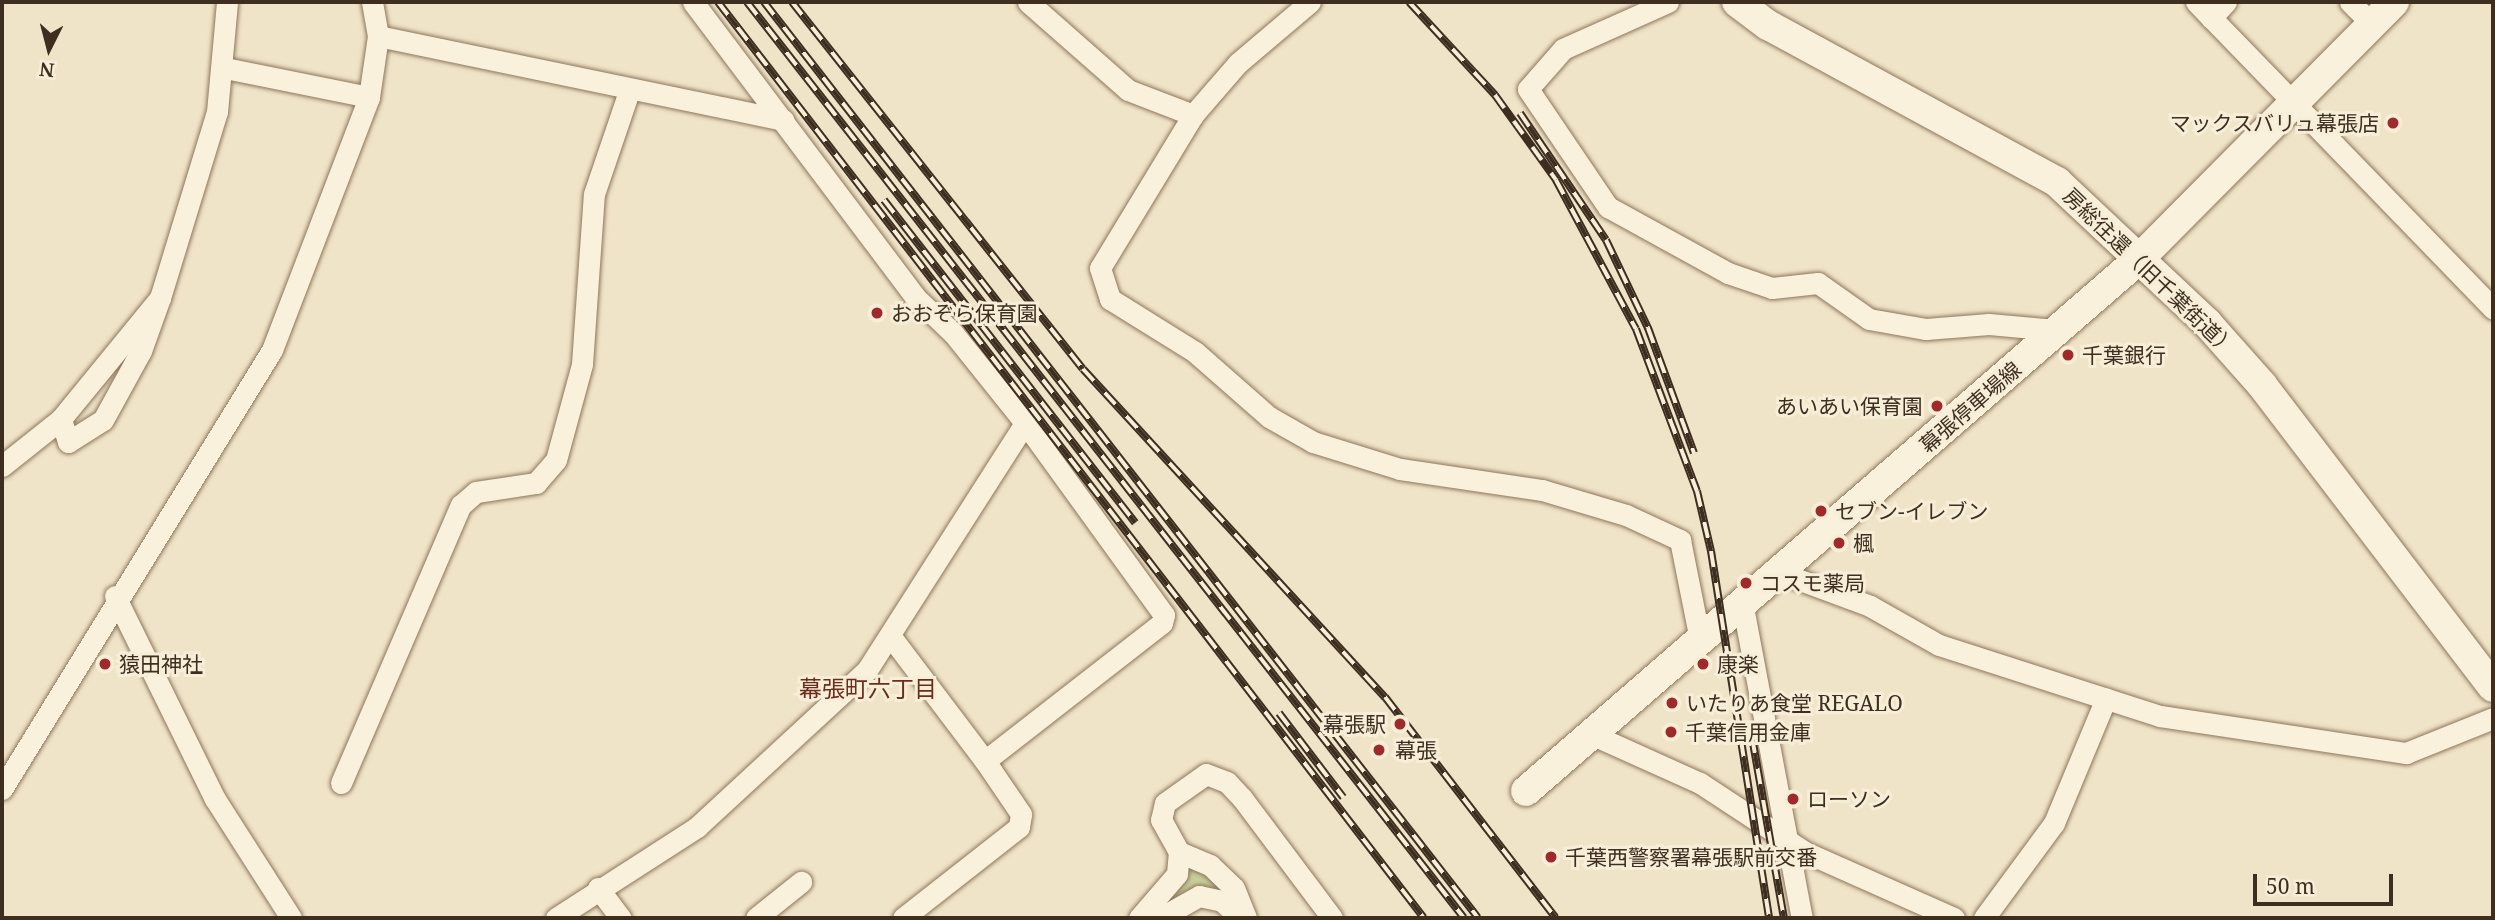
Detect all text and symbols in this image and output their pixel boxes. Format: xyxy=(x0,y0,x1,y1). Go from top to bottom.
north arrow xyxy=(14,14,84,84)
text: N xyxy=(38,56,56,84)
place label: マックスバリュ幕張店 xyxy=(2169,110,2379,136)
marker: マックスバリュ幕張店 xyxy=(2385,115,2401,131)
street label: 房総往還（旧千葉街道） xyxy=(2058,183,2242,361)
place label: おおぞら保育園 xyxy=(891,300,1038,326)
marker: おおぞら保育園 xyxy=(869,305,885,321)
place label: 千葉銀行 xyxy=(2082,342,2166,368)
marker: 千葉銀行 xyxy=(2060,347,2076,363)
street label: 幕張停車場線 xyxy=(1914,356,2026,458)
place label: あいあい保育園 xyxy=(1776,393,1923,419)
marker: あいあい保育園 xyxy=(1929,398,1945,414)
place label: セブン-イレブン xyxy=(1835,498,1989,524)
marker: セブン-イレブン xyxy=(1813,503,1829,519)
place label: 楓 xyxy=(1853,530,1874,556)
marker: 楓 xyxy=(1831,535,1847,551)
place label: コスモ薬局 xyxy=(1760,570,1865,596)
marker: コスモ薬局 xyxy=(1738,575,1754,591)
place label: 猿田神社 xyxy=(119,651,203,677)
place label: 康楽 xyxy=(1717,651,1759,677)
marker: 猿田神社 xyxy=(97,656,113,672)
marker: 康楽 xyxy=(1695,656,1711,672)
district label: 幕張町六丁目 xyxy=(799,674,937,702)
place label: いたりあ食堂 REGALO xyxy=(1686,690,1903,716)
marker: いたりあ食堂 REGALO xyxy=(1664,695,1680,711)
place label: 幕張駅 xyxy=(1323,711,1386,737)
marker: 幕張駅 xyxy=(1392,716,1408,732)
place label: 千葉信用金庫 xyxy=(1685,719,1811,745)
marker: 千葉信用金庫 xyxy=(1663,724,1679,740)
place label: 幕張 xyxy=(1395,737,1437,763)
marker: 幕張 xyxy=(1369,740,1389,760)
place label: ローソン xyxy=(1807,786,1891,812)
marker: ローソン xyxy=(1785,791,1801,807)
place label: 千葉西警察署幕張駅前交番 xyxy=(1565,844,1817,870)
marker: 千葉西警察署幕張駅前交番 xyxy=(1543,849,1559,865)
scale bar xyxy=(2257,860,2397,904)
text: 50 m xyxy=(2266,872,2315,900)

